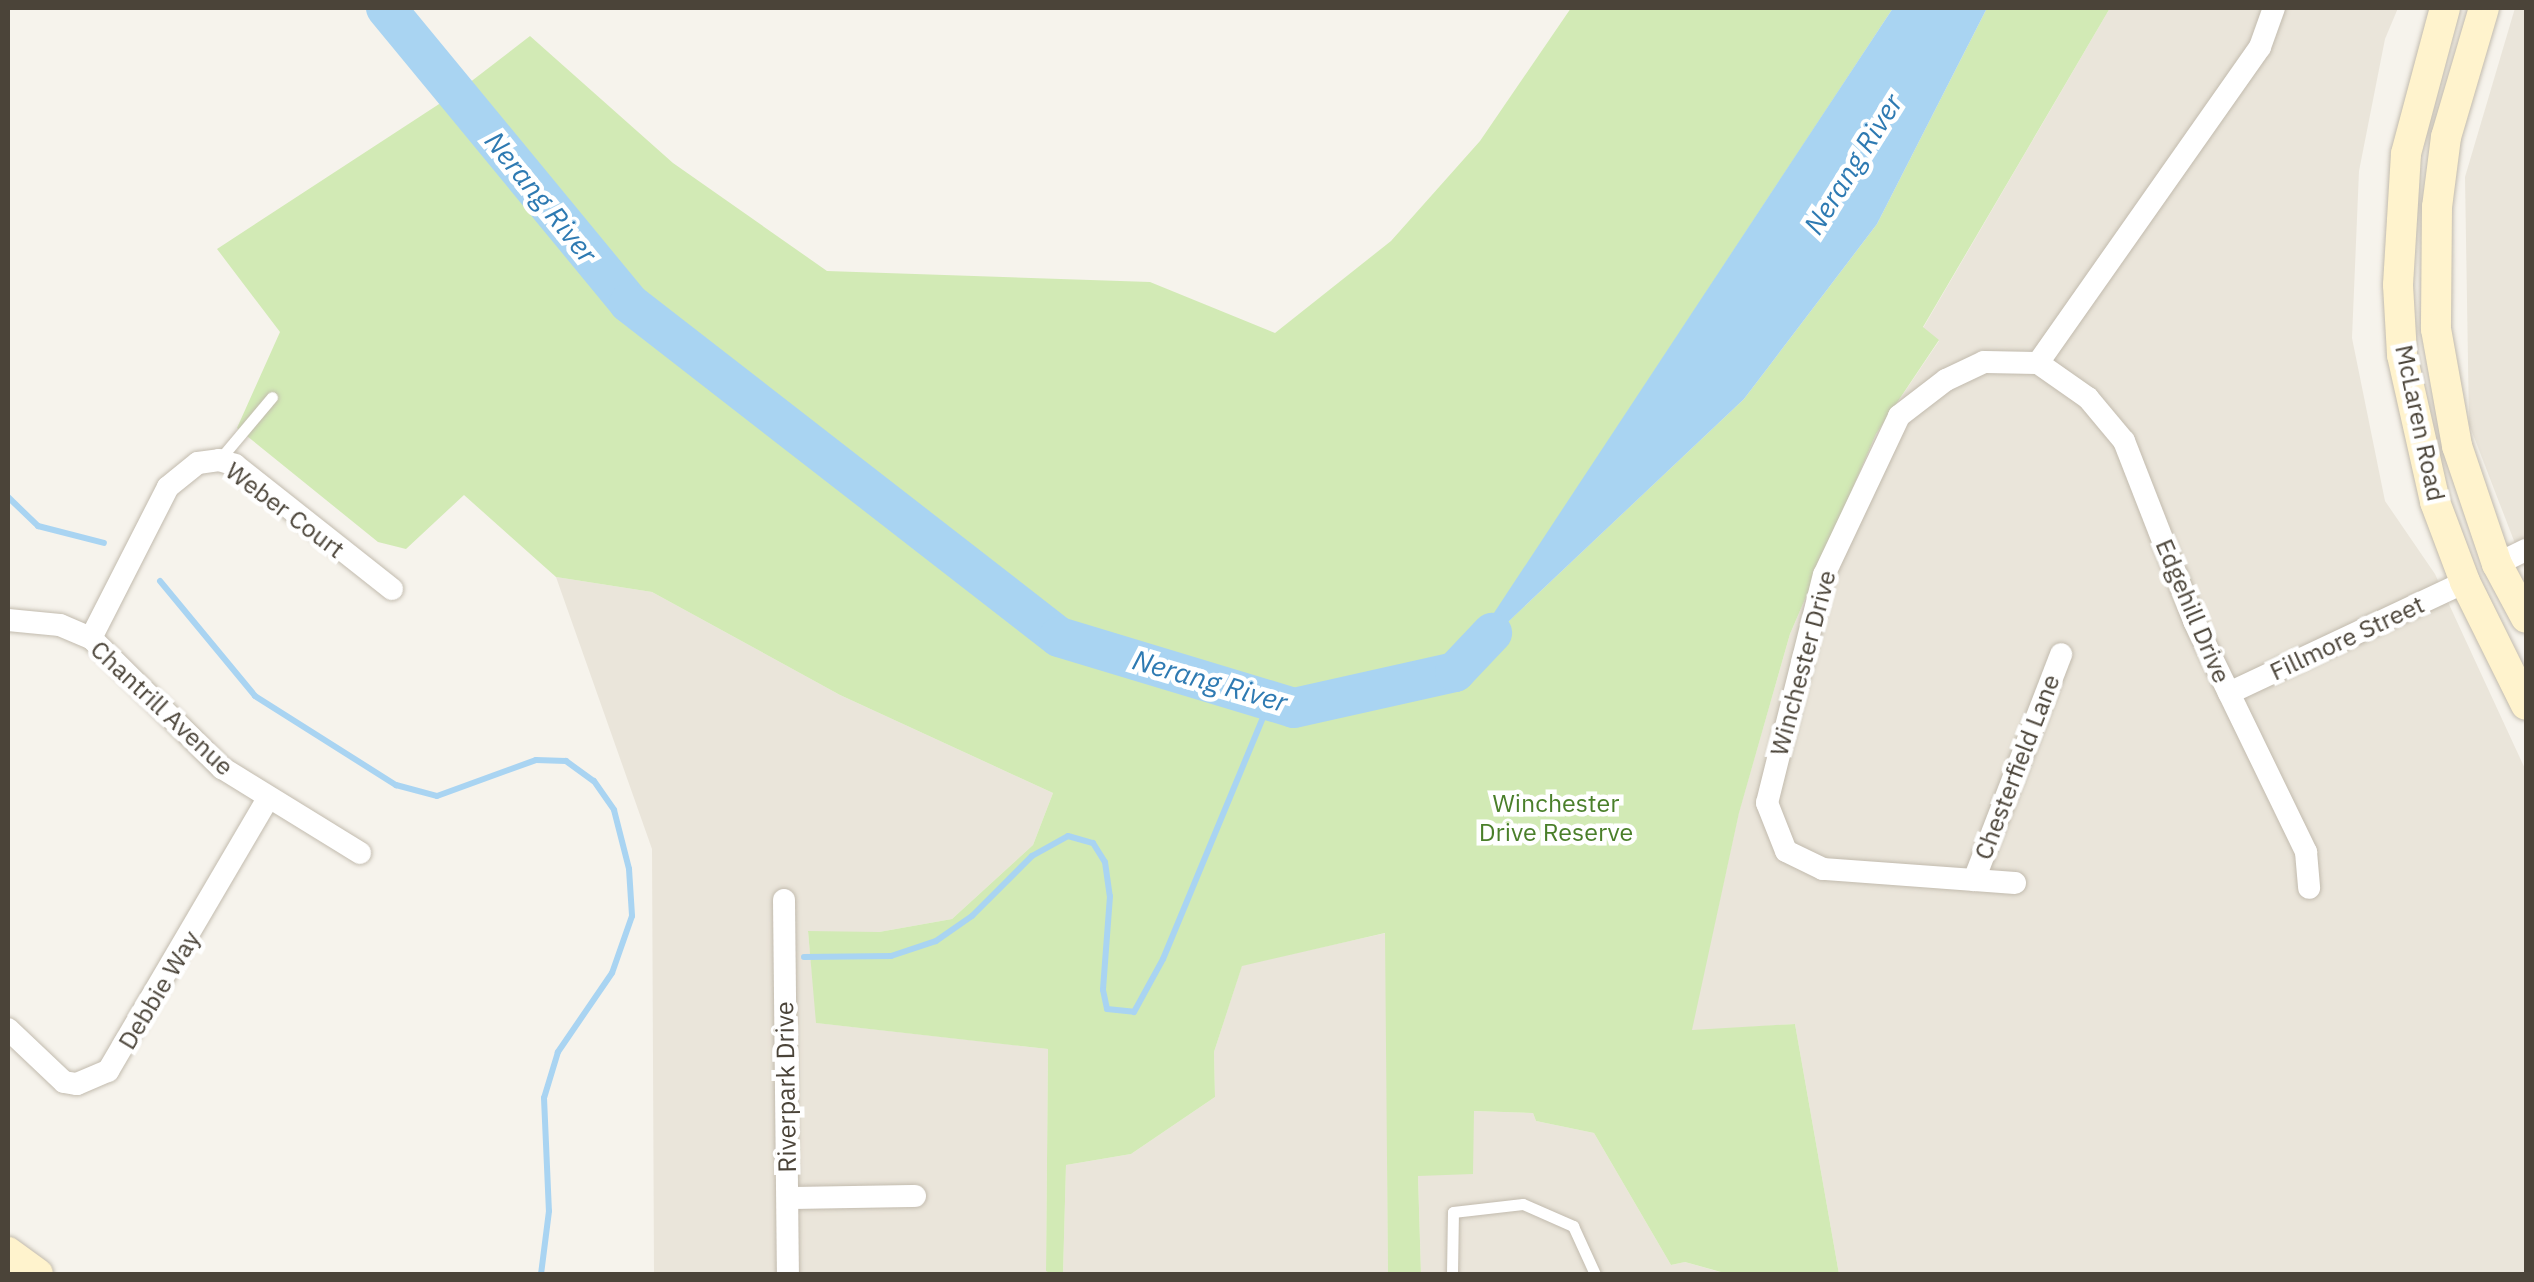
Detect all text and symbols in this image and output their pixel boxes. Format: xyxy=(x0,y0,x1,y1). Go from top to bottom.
water label: Nerang River xyxy=(1797,88,1909,240)
water label: Nerang River xyxy=(478,125,604,269)
street label: McLaren Road xyxy=(2389,342,2451,504)
street label: Weber Court xyxy=(220,456,350,564)
street label: Edgehill Drive xyxy=(2149,535,2237,687)
street label: Winchester Drive xyxy=(1764,567,1842,759)
street label: Fillmore Street xyxy=(2265,589,2429,687)
street label: Chantrill Avenue xyxy=(84,634,240,782)
water label: Nerang River xyxy=(1129,643,1291,719)
street label: Chesterfield Lane xyxy=(1968,670,2066,864)
park label: Winchester Drive Reserve xyxy=(1479,789,1633,848)
street label: Debbie Way xyxy=(112,925,206,1055)
street label: Riverpark Drive xyxy=(770,1001,802,1173)

